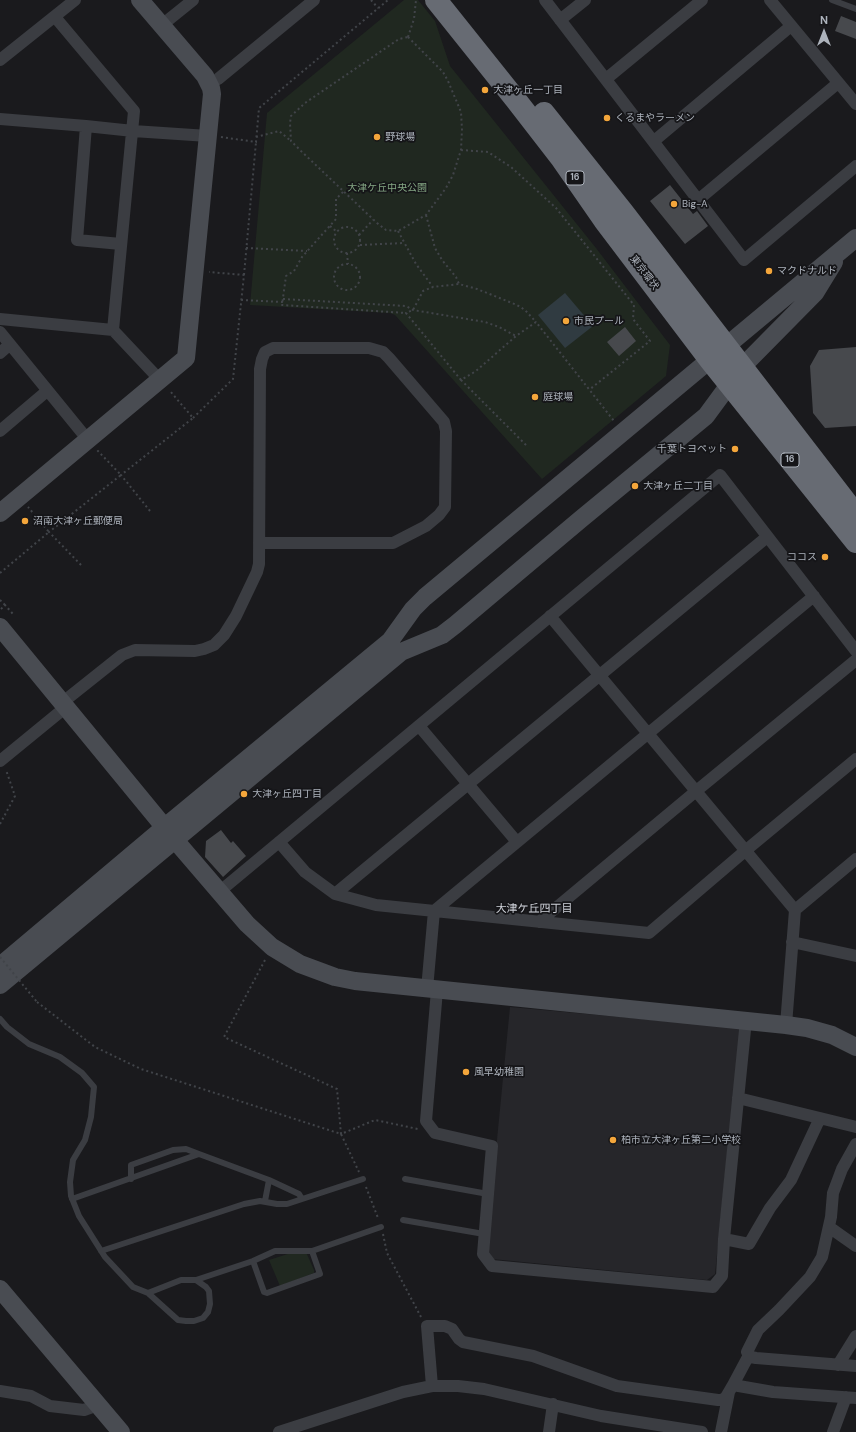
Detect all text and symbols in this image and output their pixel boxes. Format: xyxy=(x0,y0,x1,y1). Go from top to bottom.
north arrow xyxy=(804,12,844,52)
text: N xyxy=(820,13,828,27)
place label: 大津ヶ丘一丁目 xyxy=(493,84,563,96)
marker: 大津ヶ丘一丁目 xyxy=(480,85,490,95)
place label: くるまやラーメン xyxy=(615,112,695,124)
marker: くるまやラーメン xyxy=(602,113,612,123)
place label: 野球場 xyxy=(385,131,415,143)
marker: 野球場 xyxy=(372,132,382,142)
road number: 16 xyxy=(566,171,584,185)
park label: 大津ケ丘中央公園 xyxy=(347,182,427,194)
place label: Big-A xyxy=(682,198,708,210)
marker: Big-A xyxy=(669,199,679,209)
street label: 東京環状 xyxy=(627,253,661,293)
place label: マクドナルド xyxy=(777,265,837,277)
marker: マクドナルド xyxy=(764,266,774,276)
place label: 市民プール xyxy=(574,315,624,327)
marker: 市民プール xyxy=(561,316,571,326)
place label: 庭球場 xyxy=(543,391,573,403)
marker: 庭球場 xyxy=(530,392,540,402)
place label: 千葉トヨペット xyxy=(657,443,727,455)
marker: 千葉トヨペット xyxy=(730,444,740,454)
road number: 16 xyxy=(781,453,799,467)
place label: 大津ヶ丘二丁目 xyxy=(643,480,713,492)
marker: 大津ヶ丘二丁目 xyxy=(630,481,640,491)
place label: 沼南大津ヶ丘郵便局 xyxy=(33,515,123,527)
marker: 沼南大津ヶ丘郵便局 xyxy=(20,516,30,526)
place label: ココス xyxy=(787,551,817,563)
marker: ココス xyxy=(820,552,830,562)
place label: 大津ヶ丘四丁目 xyxy=(252,788,322,800)
marker: 大津ヶ丘四丁目 xyxy=(239,789,249,799)
district label: 大津ケ丘四丁目 xyxy=(496,902,572,916)
place label: 風早幼稚園 xyxy=(474,1066,524,1078)
marker: 風早幼稚園 xyxy=(461,1067,471,1077)
place label: 柏市立大津ヶ丘第二小学校 xyxy=(621,1134,741,1146)
marker: 柏市立大津ヶ丘第二小学校 xyxy=(608,1135,618,1145)

